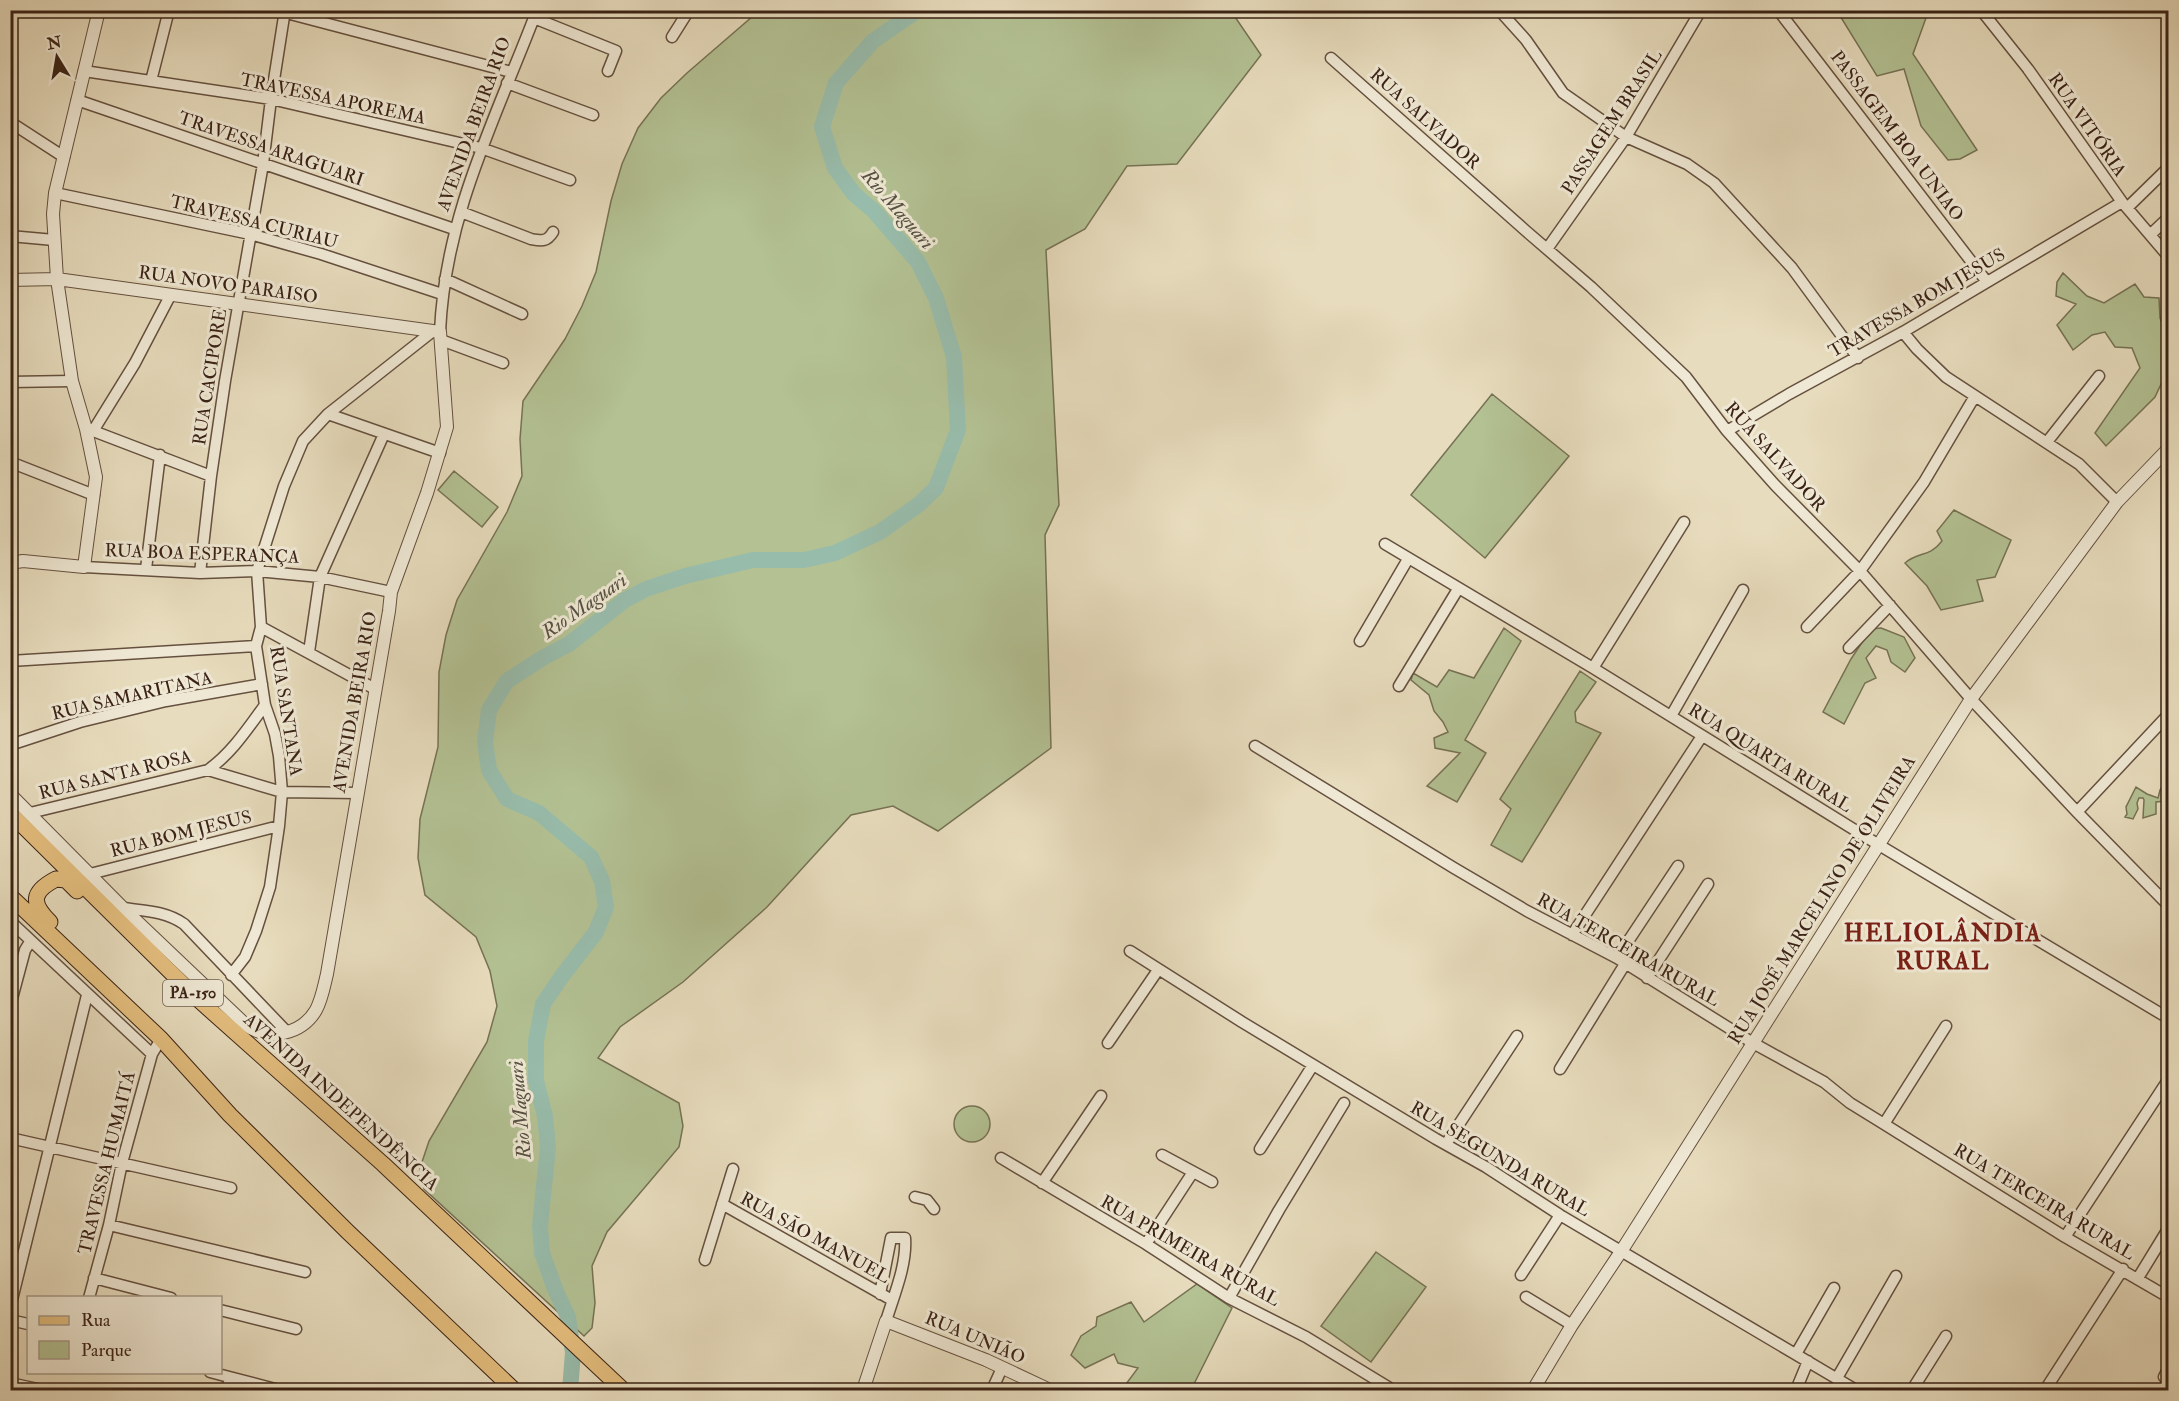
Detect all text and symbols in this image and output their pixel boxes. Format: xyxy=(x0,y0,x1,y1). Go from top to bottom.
north arrow xyxy=(27,27,87,87)
text: N xyxy=(44,32,64,55)
street label: AVENIDA BEIRA RIO xyxy=(431,34,516,215)
street label: PASSAGEM BRASIL xyxy=(1557,45,1667,199)
street label: PASSAGEM BOA UNIAO xyxy=(1825,46,1969,226)
street label: RUA SALVADOR xyxy=(1365,63,1486,175)
street label: TRAVESSA APOREMA xyxy=(238,68,428,130)
street label: RUA VITÓRIA xyxy=(2043,69,2132,182)
street label: TRAVESSA ARAGUARI xyxy=(175,107,367,191)
water label: Rio Maguari xyxy=(856,163,940,255)
street label: TRAVESSA CURIAU xyxy=(168,190,340,254)
street label: TRAVESSA BOM JESUS xyxy=(1824,243,2010,363)
street label: RUA NOVO PARAISO xyxy=(137,261,319,309)
street label: RUA CACIPORE xyxy=(188,307,232,447)
street label: RUA SALVADOR xyxy=(1719,397,1831,518)
street label: RUA BOA ESPERANÇA xyxy=(104,539,300,569)
water label: Rio Maguari xyxy=(536,567,632,645)
street label: AVENIDA BEIRA RIO xyxy=(328,610,382,795)
street label: RUA SANTANA xyxy=(264,644,308,778)
street label: RUA SAMARITANA xyxy=(49,666,215,726)
street label: RUA QUARTA RURAL xyxy=(1684,698,1856,818)
street label: RUA SANTA ROSA xyxy=(36,745,194,805)
street label: RUA JOSÉ MARCELINO DE OLIVEIRA xyxy=(1723,751,1921,1049)
street label: RUA BOM JESUS xyxy=(108,805,254,863)
street label: RUA TERCEIRA RURAL xyxy=(1532,888,1724,1012)
district label: HELIOLÂNDIA RURAL xyxy=(1844,917,2042,977)
road number: PA-150 xyxy=(163,980,223,1006)
street label: AVENIDA INDEPENDÊNCIA xyxy=(238,1007,444,1196)
water label: Rio Maguari xyxy=(503,1059,537,1161)
street label: TRAVESSA HUMAITÁ xyxy=(73,1069,141,1257)
street label: RUA SEGUNDA RURAL xyxy=(1406,1096,1594,1222)
street label: RUA TERCEIRA RURAL xyxy=(1949,1139,2139,1265)
street label: RUA SÃO MANUEL xyxy=(736,1187,894,1289)
street label: RUA PRIMEIRA RURAL xyxy=(1096,1190,1284,1312)
legend xyxy=(27,1296,222,1374)
street label: RUA UNIÃO xyxy=(921,1307,1029,1369)
text: Rua xyxy=(81,1309,111,1332)
text: Parque xyxy=(81,1339,132,1362)

